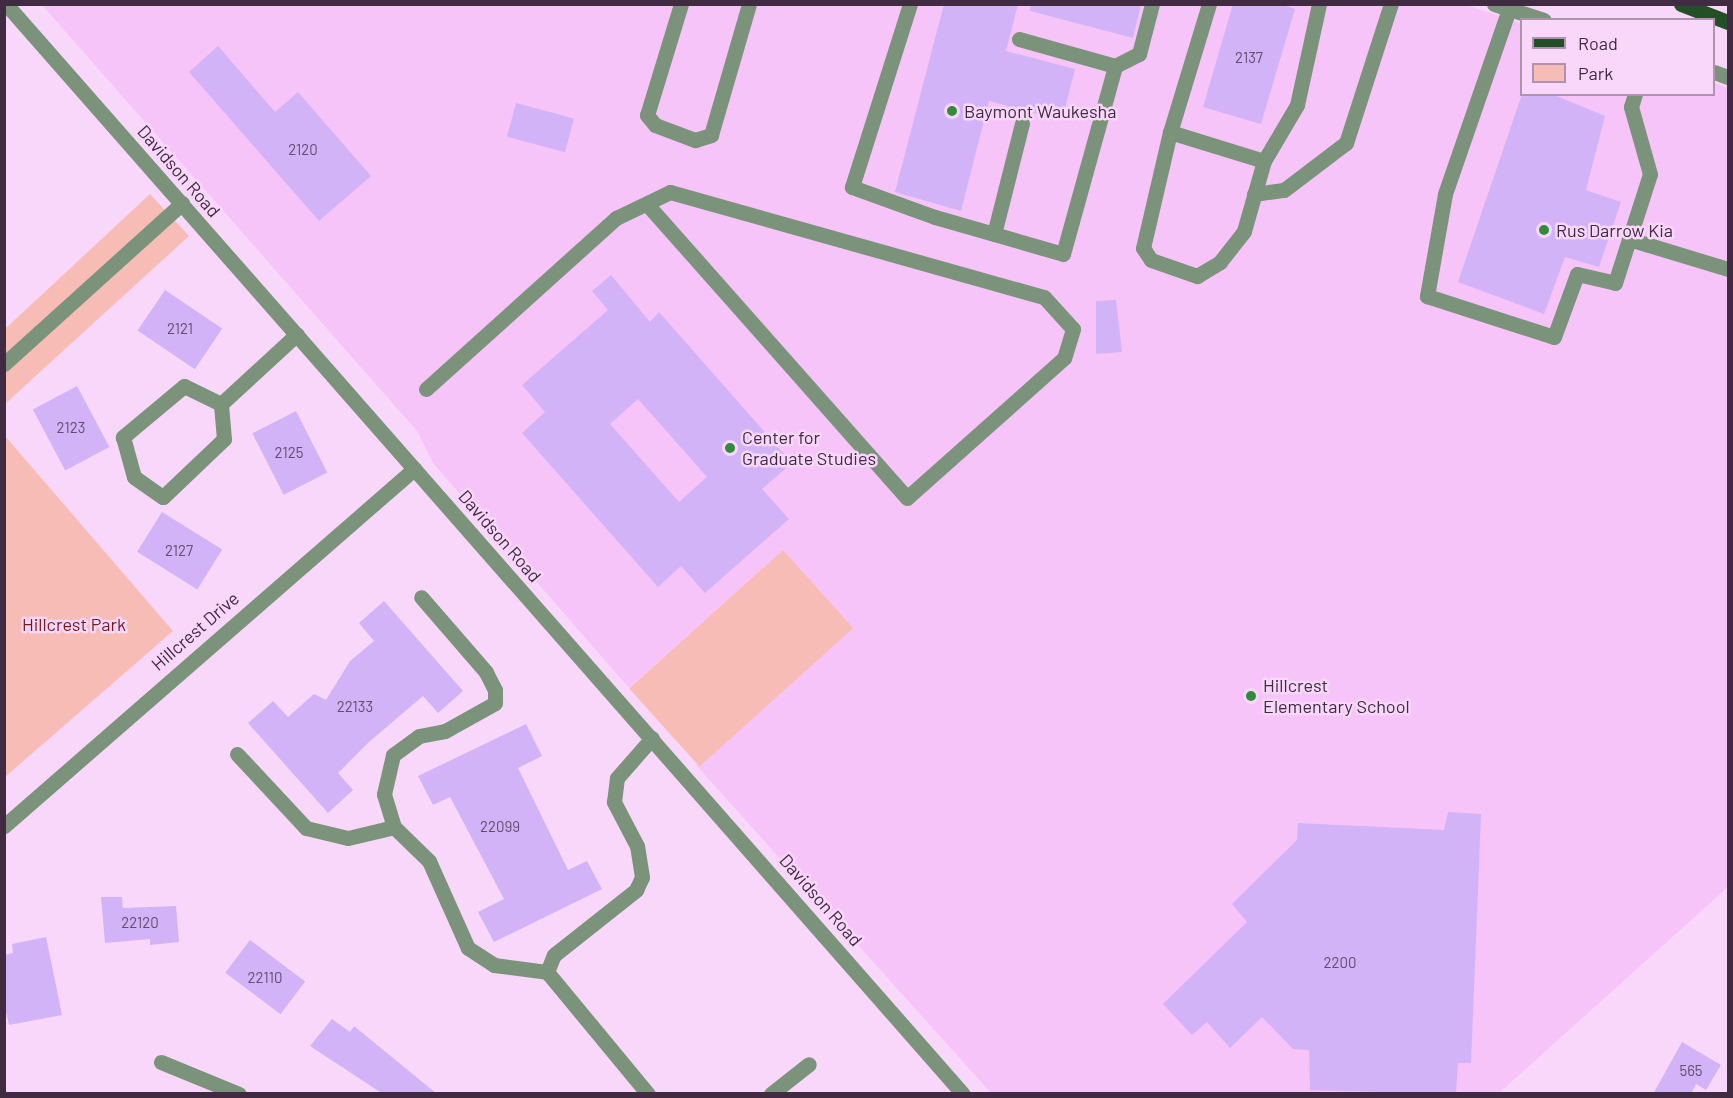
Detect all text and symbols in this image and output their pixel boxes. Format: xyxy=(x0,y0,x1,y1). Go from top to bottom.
legend xyxy=(1520,18,1715,96)
text: Road xyxy=(1578,32,1618,54)
house number: 2137 xyxy=(1235,49,1263,67)
text: Park xyxy=(1578,62,1613,84)
place label: Baymont Waukesha xyxy=(964,100,1116,122)
marker: Baymont Waukesha xyxy=(945,104,959,118)
street label: Davidson Road xyxy=(133,121,225,221)
house number: 2120 xyxy=(288,141,318,159)
place label: Rus Darrow Kia xyxy=(1556,219,1673,241)
marker: Rus Darrow Kia xyxy=(1537,223,1551,237)
house number: 2121 xyxy=(167,320,193,338)
house number: 2123 xyxy=(57,419,85,437)
place label: Center for Graduate Studies xyxy=(742,427,876,470)
marker: Center for Graduate Studies xyxy=(723,441,737,455)
house number: 2125 xyxy=(275,444,303,462)
street label: Davidson Road xyxy=(454,486,546,586)
house number: 2127 xyxy=(165,542,193,560)
street label: Hillcrest Drive xyxy=(147,587,243,675)
park label: Hillcrest Park xyxy=(22,613,126,635)
place label: Hillcrest Elementary School xyxy=(1263,675,1410,718)
marker: Hillcrest Elementary School xyxy=(1244,689,1258,703)
house number: 22133 xyxy=(337,698,373,716)
house number: 22099 xyxy=(480,818,520,836)
street label: Davidson Road xyxy=(775,850,867,950)
house number: 22120 xyxy=(121,914,159,932)
house number: 2200 xyxy=(1323,954,1357,972)
house number: 22110 xyxy=(248,969,282,987)
house number: 565 xyxy=(1679,1062,1703,1080)

